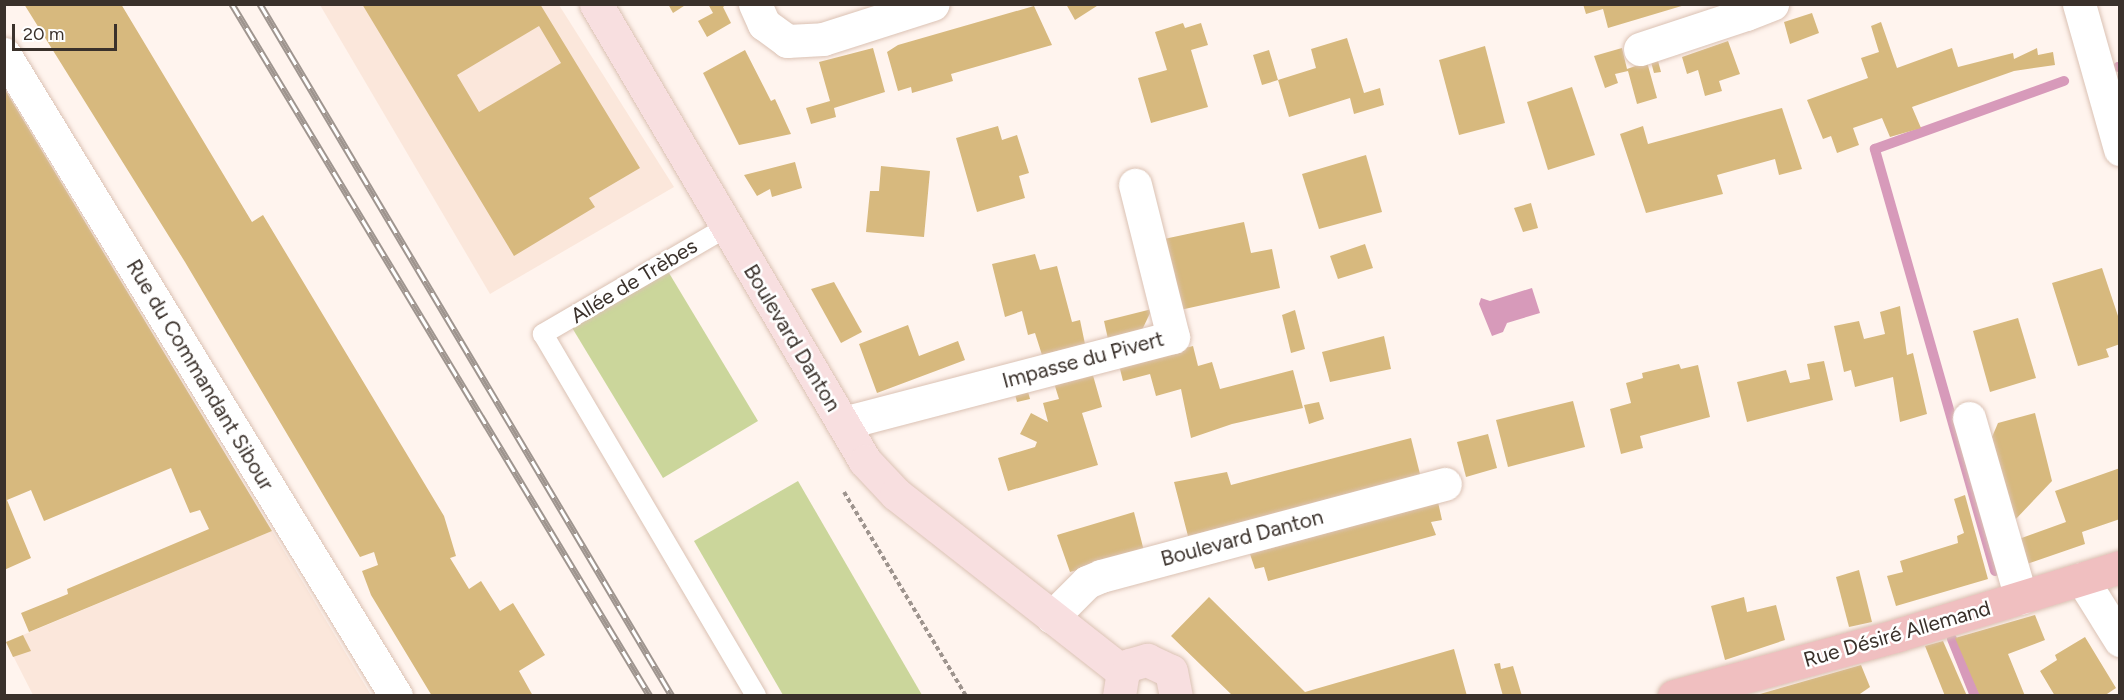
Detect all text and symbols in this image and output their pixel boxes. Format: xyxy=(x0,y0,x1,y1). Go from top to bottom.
scale bar xyxy=(15,12,120,50)
text: 20 m xyxy=(23,23,64,45)
street label: Allée de Trèbes xyxy=(566,233,702,329)
street label: Rue du Commandant Sibour xyxy=(121,255,279,495)
street label: Boulevard Danton xyxy=(738,260,846,416)
street label: Impasse du Pivert xyxy=(999,326,1167,394)
street label: Boulevard Danton xyxy=(1158,504,1326,572)
street label: Rue Désiré Allemand xyxy=(1801,595,1993,673)

